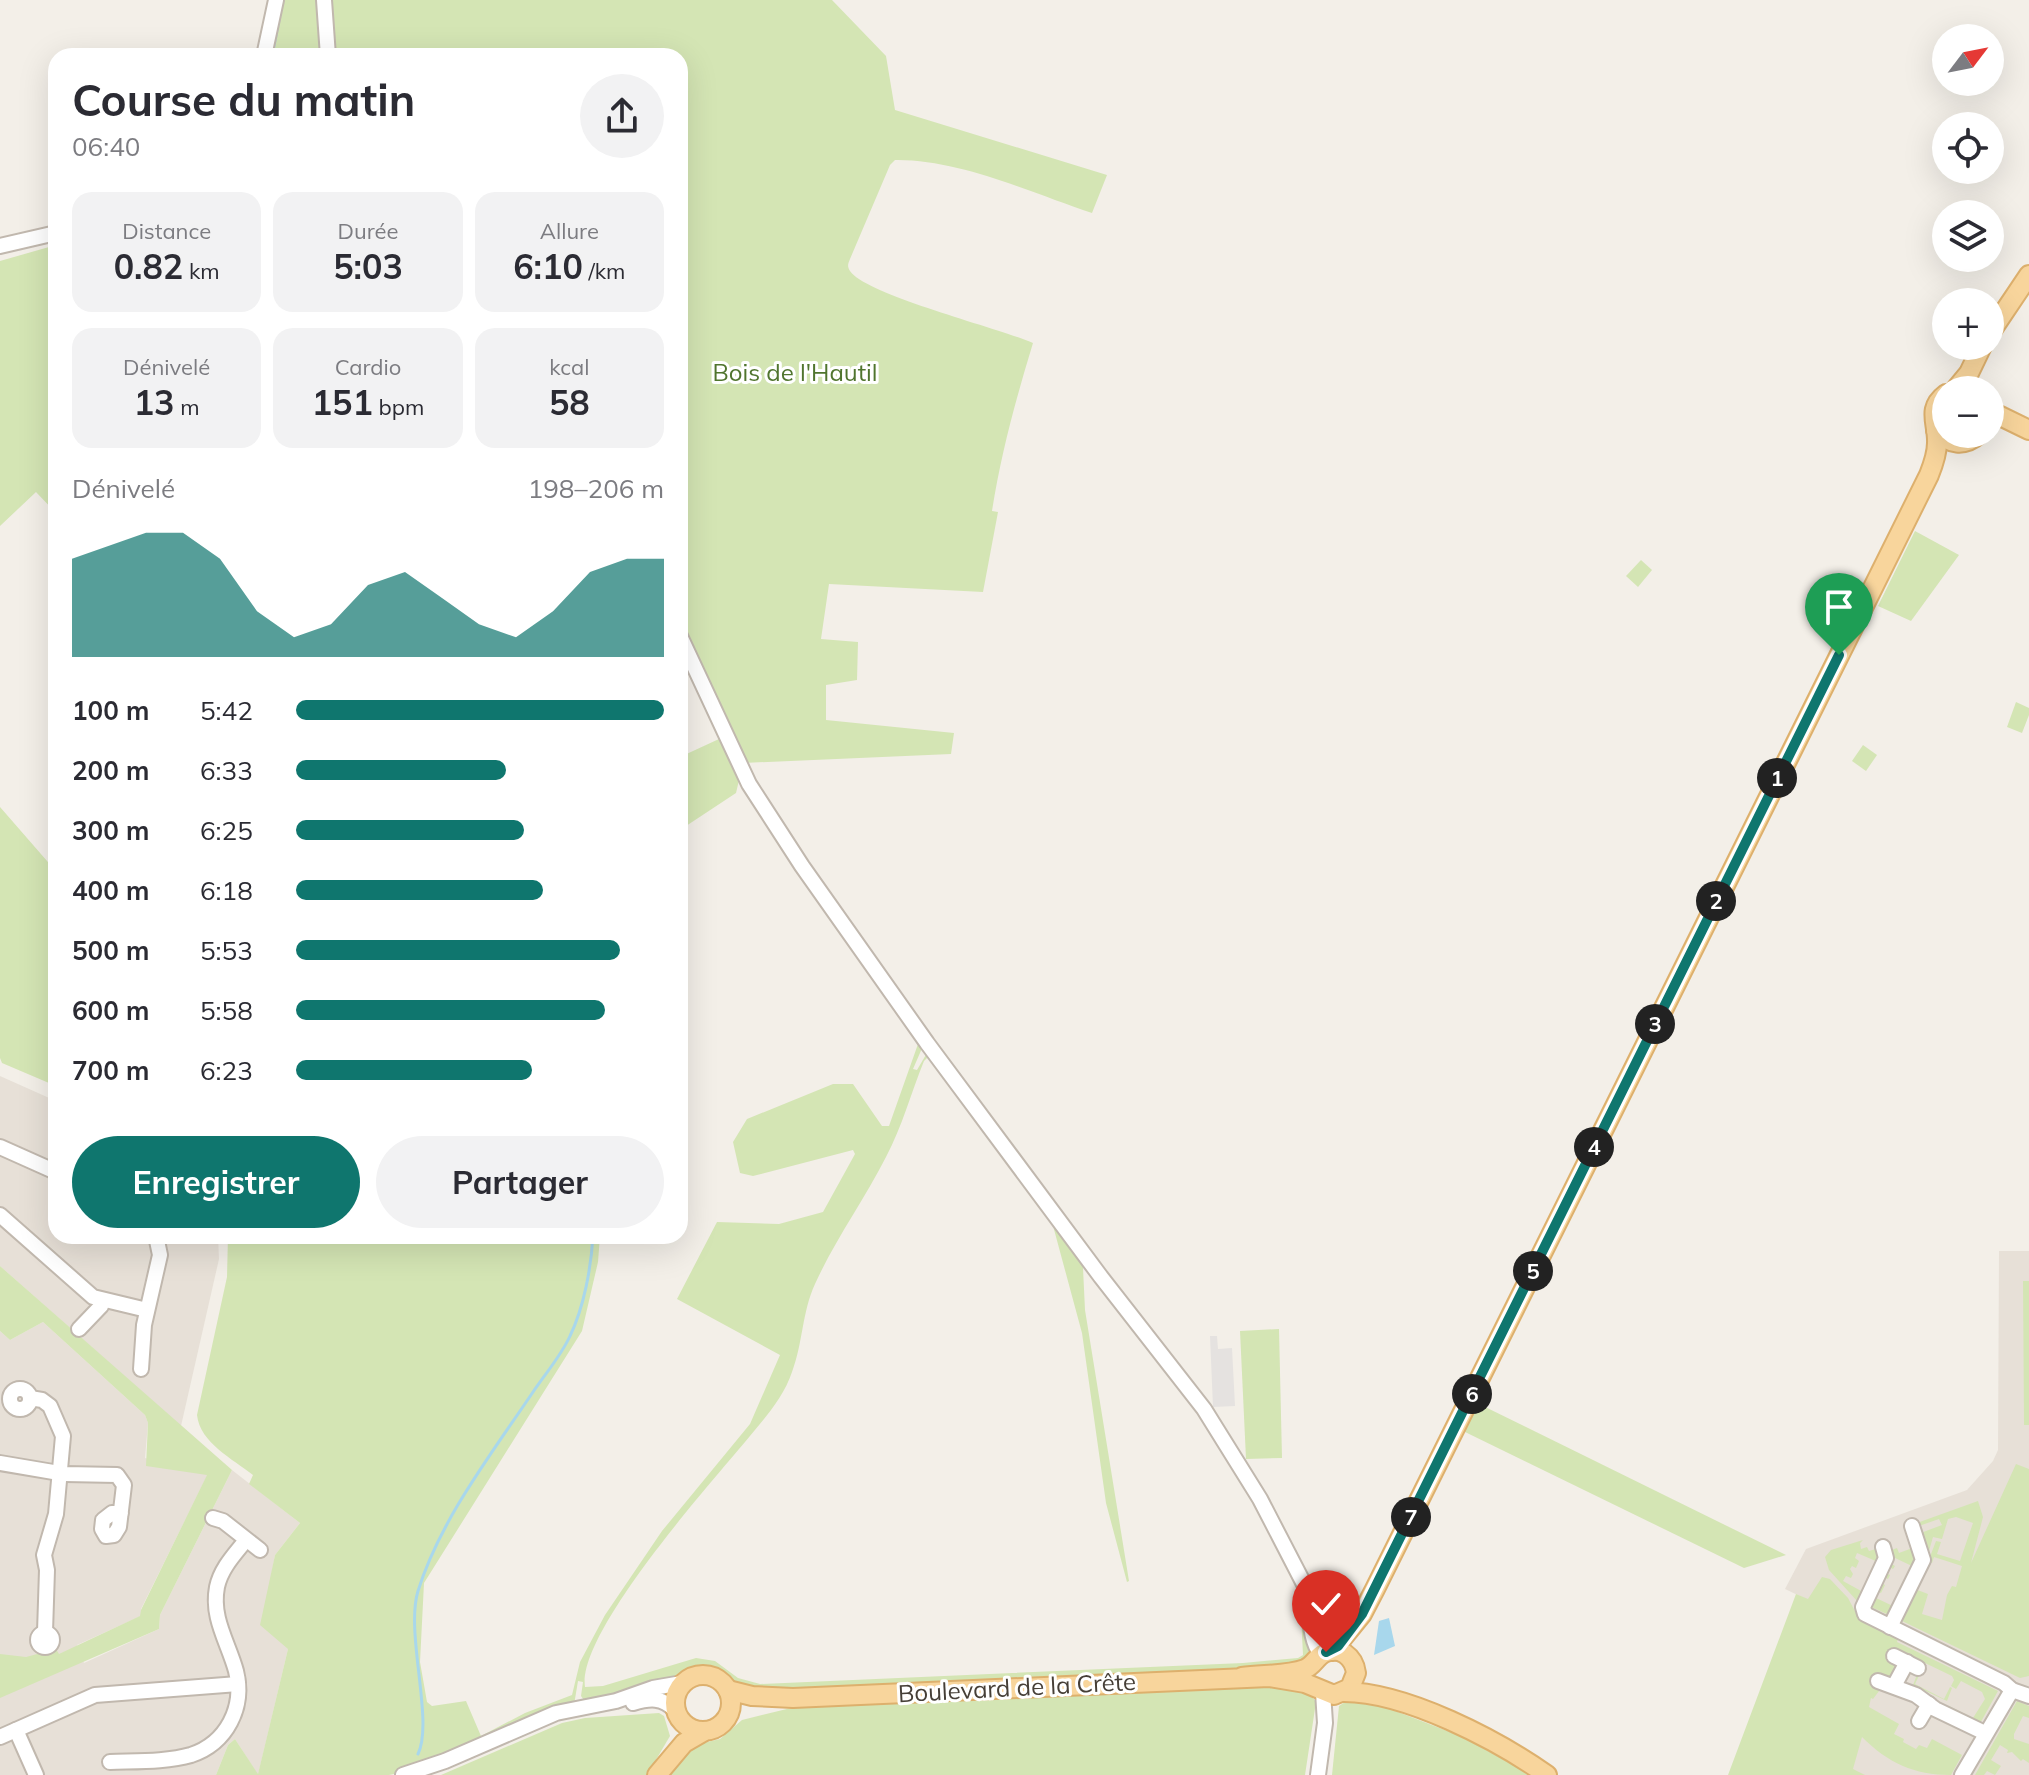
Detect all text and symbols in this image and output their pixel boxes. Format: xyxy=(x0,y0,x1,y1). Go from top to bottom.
north arrow xyxy=(1932,24,2004,96)
map controls xyxy=(1932,24,2004,448)
text: Course du matin xyxy=(72,72,415,127)
button: share xyxy=(580,74,664,158)
button: locate xyxy=(1932,112,2004,184)
text: 06:40 xyxy=(72,130,140,163)
button: layers xyxy=(1932,200,2004,272)
text: Distance xyxy=(122,217,211,245)
text: Durée xyxy=(338,217,398,245)
text: Allure xyxy=(540,217,599,245)
text: 0.82 xyxy=(114,245,183,288)
text: 5:03 xyxy=(333,245,403,288)
text: 6:10 xyxy=(513,245,583,288)
text: km xyxy=(183,257,220,285)
text: /km xyxy=(583,257,625,285)
button: + xyxy=(1932,288,2004,360)
text: Dénivelé xyxy=(123,353,210,381)
text: Cardio xyxy=(335,353,401,381)
text: kcal xyxy=(549,353,589,381)
park label: Bois de l'Hautil xyxy=(712,357,878,387)
button: − xyxy=(1932,376,2004,448)
text: 13 xyxy=(134,381,175,424)
text: 151 xyxy=(312,381,373,424)
text: 58 xyxy=(549,381,590,424)
text: m xyxy=(175,393,200,421)
text: bpm xyxy=(373,393,424,421)
text: Dénivelé xyxy=(72,472,175,505)
text: 198–206 m xyxy=(528,472,664,505)
pin xyxy=(1805,573,1873,655)
icon: arrive xyxy=(1817,585,1861,629)
text: 100 m xyxy=(72,694,149,727)
text: 5:42 xyxy=(200,694,253,727)
text: 200 m xyxy=(72,754,149,787)
text: 6:33 xyxy=(200,754,253,787)
pin: 1 xyxy=(1757,758,1797,798)
text: 1 xyxy=(1770,764,1784,792)
text: 300 m xyxy=(72,814,149,847)
text: 6:25 xyxy=(200,814,253,847)
text: 400 m xyxy=(72,874,149,907)
text: 6:18 xyxy=(200,874,253,907)
pin: 2 xyxy=(1696,881,1736,921)
text: 2 xyxy=(1709,887,1723,915)
text: 500 m xyxy=(72,934,149,967)
text: 5:53 xyxy=(200,934,253,967)
text: 600 m xyxy=(72,994,149,1027)
text: 5:58 xyxy=(200,994,253,1027)
pin: 3 xyxy=(1635,1004,1675,1044)
text: 3 xyxy=(1648,1010,1662,1038)
text: 700 m xyxy=(72,1054,149,1087)
text: 6:23 xyxy=(200,1054,253,1087)
pin: 4 xyxy=(1574,1127,1614,1167)
text: 4 xyxy=(1587,1133,1601,1161)
button: Enregistrer xyxy=(72,1136,360,1228)
button: Partager xyxy=(376,1136,664,1228)
pin: 5 xyxy=(1513,1251,1553,1291)
text: 5 xyxy=(1526,1257,1540,1285)
pin: 6 xyxy=(1452,1374,1492,1414)
text: 6 xyxy=(1465,1380,1479,1408)
pin: 7 xyxy=(1391,1497,1431,1537)
text: 7 xyxy=(1404,1503,1418,1531)
pin xyxy=(1292,1570,1360,1652)
icon: check xyxy=(1304,1582,1348,1626)
street label: Boulevard de la Crête xyxy=(897,1666,1137,1708)

